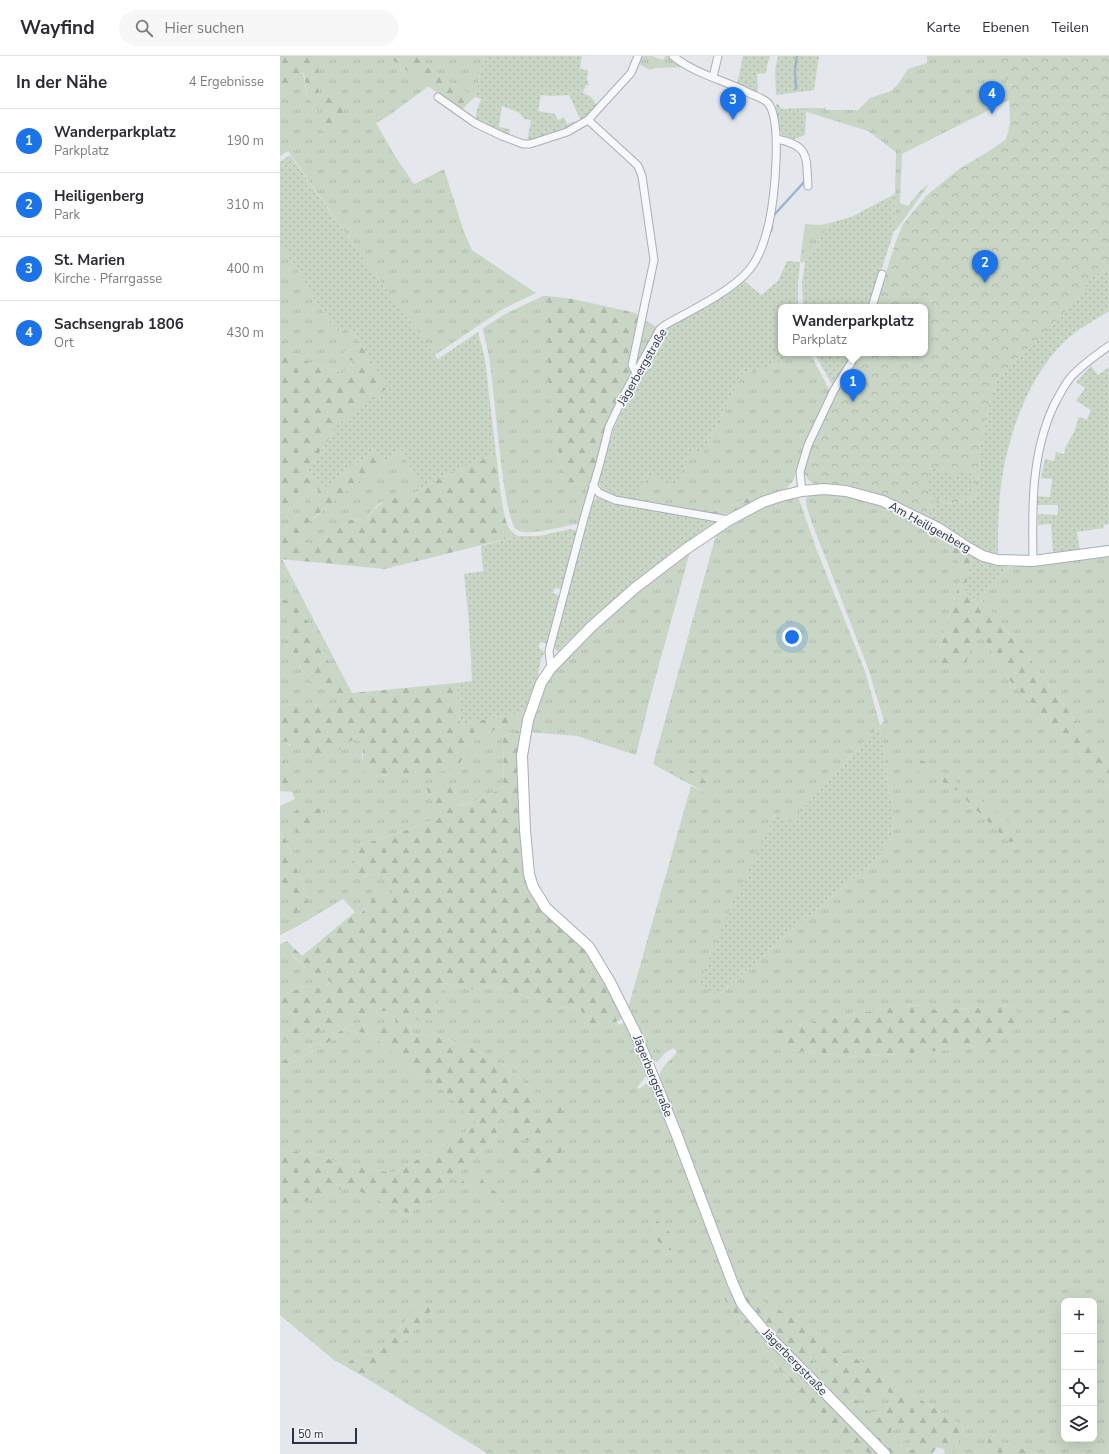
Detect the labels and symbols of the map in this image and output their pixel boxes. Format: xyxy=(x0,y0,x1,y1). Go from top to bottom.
pin: 4 xyxy=(979,81,1005,114)
pin: 3 xyxy=(720,87,746,120)
pin: 2 xyxy=(972,250,998,283)
street label: Jägerbergstraße xyxy=(613,325,671,409)
pin: 1 xyxy=(840,369,866,402)
street label: Am Heiligenberg xyxy=(886,498,974,556)
your location xyxy=(782,627,802,647)
street label: Jägerbergstraße xyxy=(629,1032,677,1119)
street label: Jägerbergstraße xyxy=(758,1324,831,1399)
scale bar xyxy=(292,1426,357,1445)

